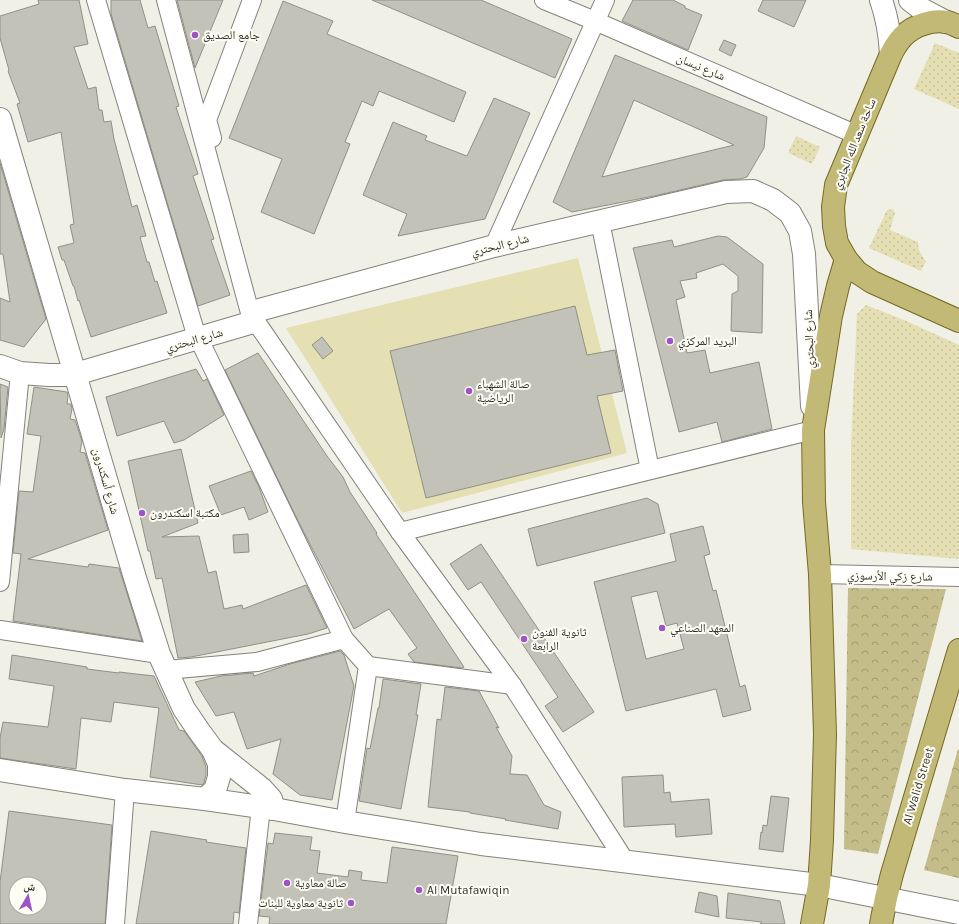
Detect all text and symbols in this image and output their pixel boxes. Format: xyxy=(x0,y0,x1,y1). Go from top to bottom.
place label: جامع الصديق xyxy=(203,28,260,42)
marker: جامع الصديق xyxy=(190,30,200,40)
street label: شارع نيسان xyxy=(674,51,727,84)
street label: ساحة سعد الله الجابري xyxy=(829,96,881,193)
street label: شارع البحتري xyxy=(470,231,531,262)
street label: شارع البحتري xyxy=(801,309,820,369)
street label: شارع البحتري xyxy=(164,325,225,358)
place label: البريد المركزي xyxy=(678,334,737,351)
marker: البريد المركزي xyxy=(665,336,675,346)
place label: صالة الشهباء الرياضية xyxy=(477,377,530,405)
marker: صالة الشهباء الرياضية xyxy=(464,386,474,396)
street label: شارع أسكندرون xyxy=(89,446,122,516)
place label: مكتبة اسكندرون xyxy=(150,506,220,520)
marker: مكتبة اسكندرون xyxy=(137,508,147,518)
street label: شارع زكي الأرسوزي xyxy=(847,568,933,587)
place label: المعهد الصناعي xyxy=(670,621,734,638)
marker: المعهد الصناعي xyxy=(657,623,667,633)
place label: ثانوية الفنون الرابعة xyxy=(532,625,587,653)
marker: ثانوية الفنون الرابعة xyxy=(519,634,529,644)
street label: Al Walid Street xyxy=(900,745,937,826)
north arrow xyxy=(8,876,48,916)
place label: صالة معاوية xyxy=(295,876,347,890)
marker: صالة معاوية xyxy=(282,878,292,888)
text: ش xyxy=(23,879,37,895)
place label: Al Mutafawiqin xyxy=(427,883,509,897)
marker: Al Mutafawiqin xyxy=(414,885,424,895)
place label: ثانوية معاوية للبنات xyxy=(258,896,344,910)
marker: ثانوية معاوية للبنات xyxy=(346,898,356,908)

